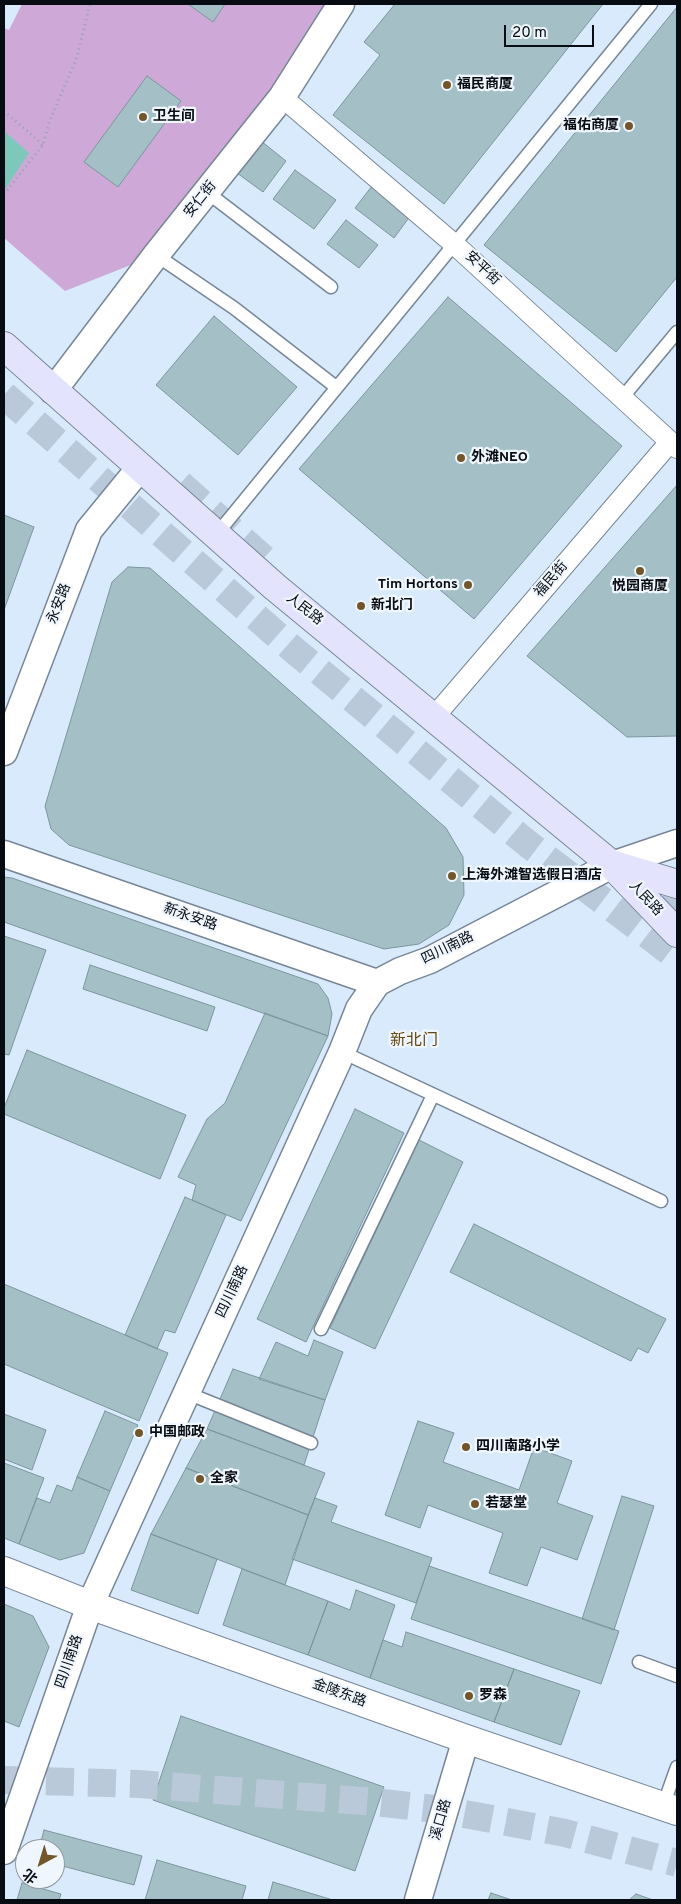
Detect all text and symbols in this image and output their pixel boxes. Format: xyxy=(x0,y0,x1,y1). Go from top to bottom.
scale bar xyxy=(506,15,596,47)
text: 20 m xyxy=(512,24,547,43)
place label: 福民商厦 xyxy=(457,77,513,93)
marker: 福民商厦 xyxy=(441,79,453,91)
place label: 卫生间 xyxy=(153,109,195,125)
marker: 卫生间 xyxy=(137,111,149,123)
place label: 福佑商厦 xyxy=(563,118,619,134)
marker: 福佑商厦 xyxy=(623,120,635,132)
street label: 安仁街 xyxy=(181,178,221,222)
street label: 安平街 xyxy=(461,249,503,289)
place label: 外滩NEO xyxy=(471,450,528,466)
marker: 外滩NEO xyxy=(455,452,467,464)
street label: 福民街 xyxy=(532,559,572,601)
marker: 悦园商厦 xyxy=(634,565,646,577)
place label: Tim Hortons xyxy=(378,577,458,593)
marker: Tim Hortons xyxy=(462,579,474,591)
place label: 悦园商厦 xyxy=(612,579,668,595)
street label: 永安路 xyxy=(45,581,75,627)
street label: 人民路 xyxy=(282,590,326,630)
place label: 新北门 xyxy=(371,598,413,614)
marker: 新北门 xyxy=(355,600,367,612)
place label: 上海外滩智选假日酒店 xyxy=(462,868,602,884)
marker: 上海外滩智选假日酒店 xyxy=(446,870,458,882)
street label: 人民路 xyxy=(625,878,665,920)
street label: 新永安路 xyxy=(161,901,219,935)
street label: 四川南路 xyxy=(419,929,477,969)
district label: 新北门 xyxy=(390,1032,438,1052)
street label: 四川南路 xyxy=(214,1263,252,1321)
place label: 中国邮政 xyxy=(149,1425,205,1441)
marker: 中国邮政 xyxy=(133,1427,145,1439)
place label: 四川南路小学 xyxy=(476,1439,560,1455)
marker: 四川南路小学 xyxy=(460,1441,472,1453)
place label: 全家 xyxy=(210,1471,238,1487)
marker: 全家 xyxy=(194,1473,206,1485)
place label: 若瑟堂 xyxy=(485,1496,527,1512)
marker: 若瑟堂 xyxy=(469,1498,481,1510)
street label: 四川南路 xyxy=(53,1633,87,1691)
street label: 金陵东路 xyxy=(310,1677,368,1711)
place label: 罗森 xyxy=(479,1688,507,1704)
marker: 罗森 xyxy=(463,1690,475,1702)
street label: 溪口路 xyxy=(428,1797,456,1843)
north arrow xyxy=(15,1839,65,1889)
text: 北 xyxy=(20,1864,42,1886)

